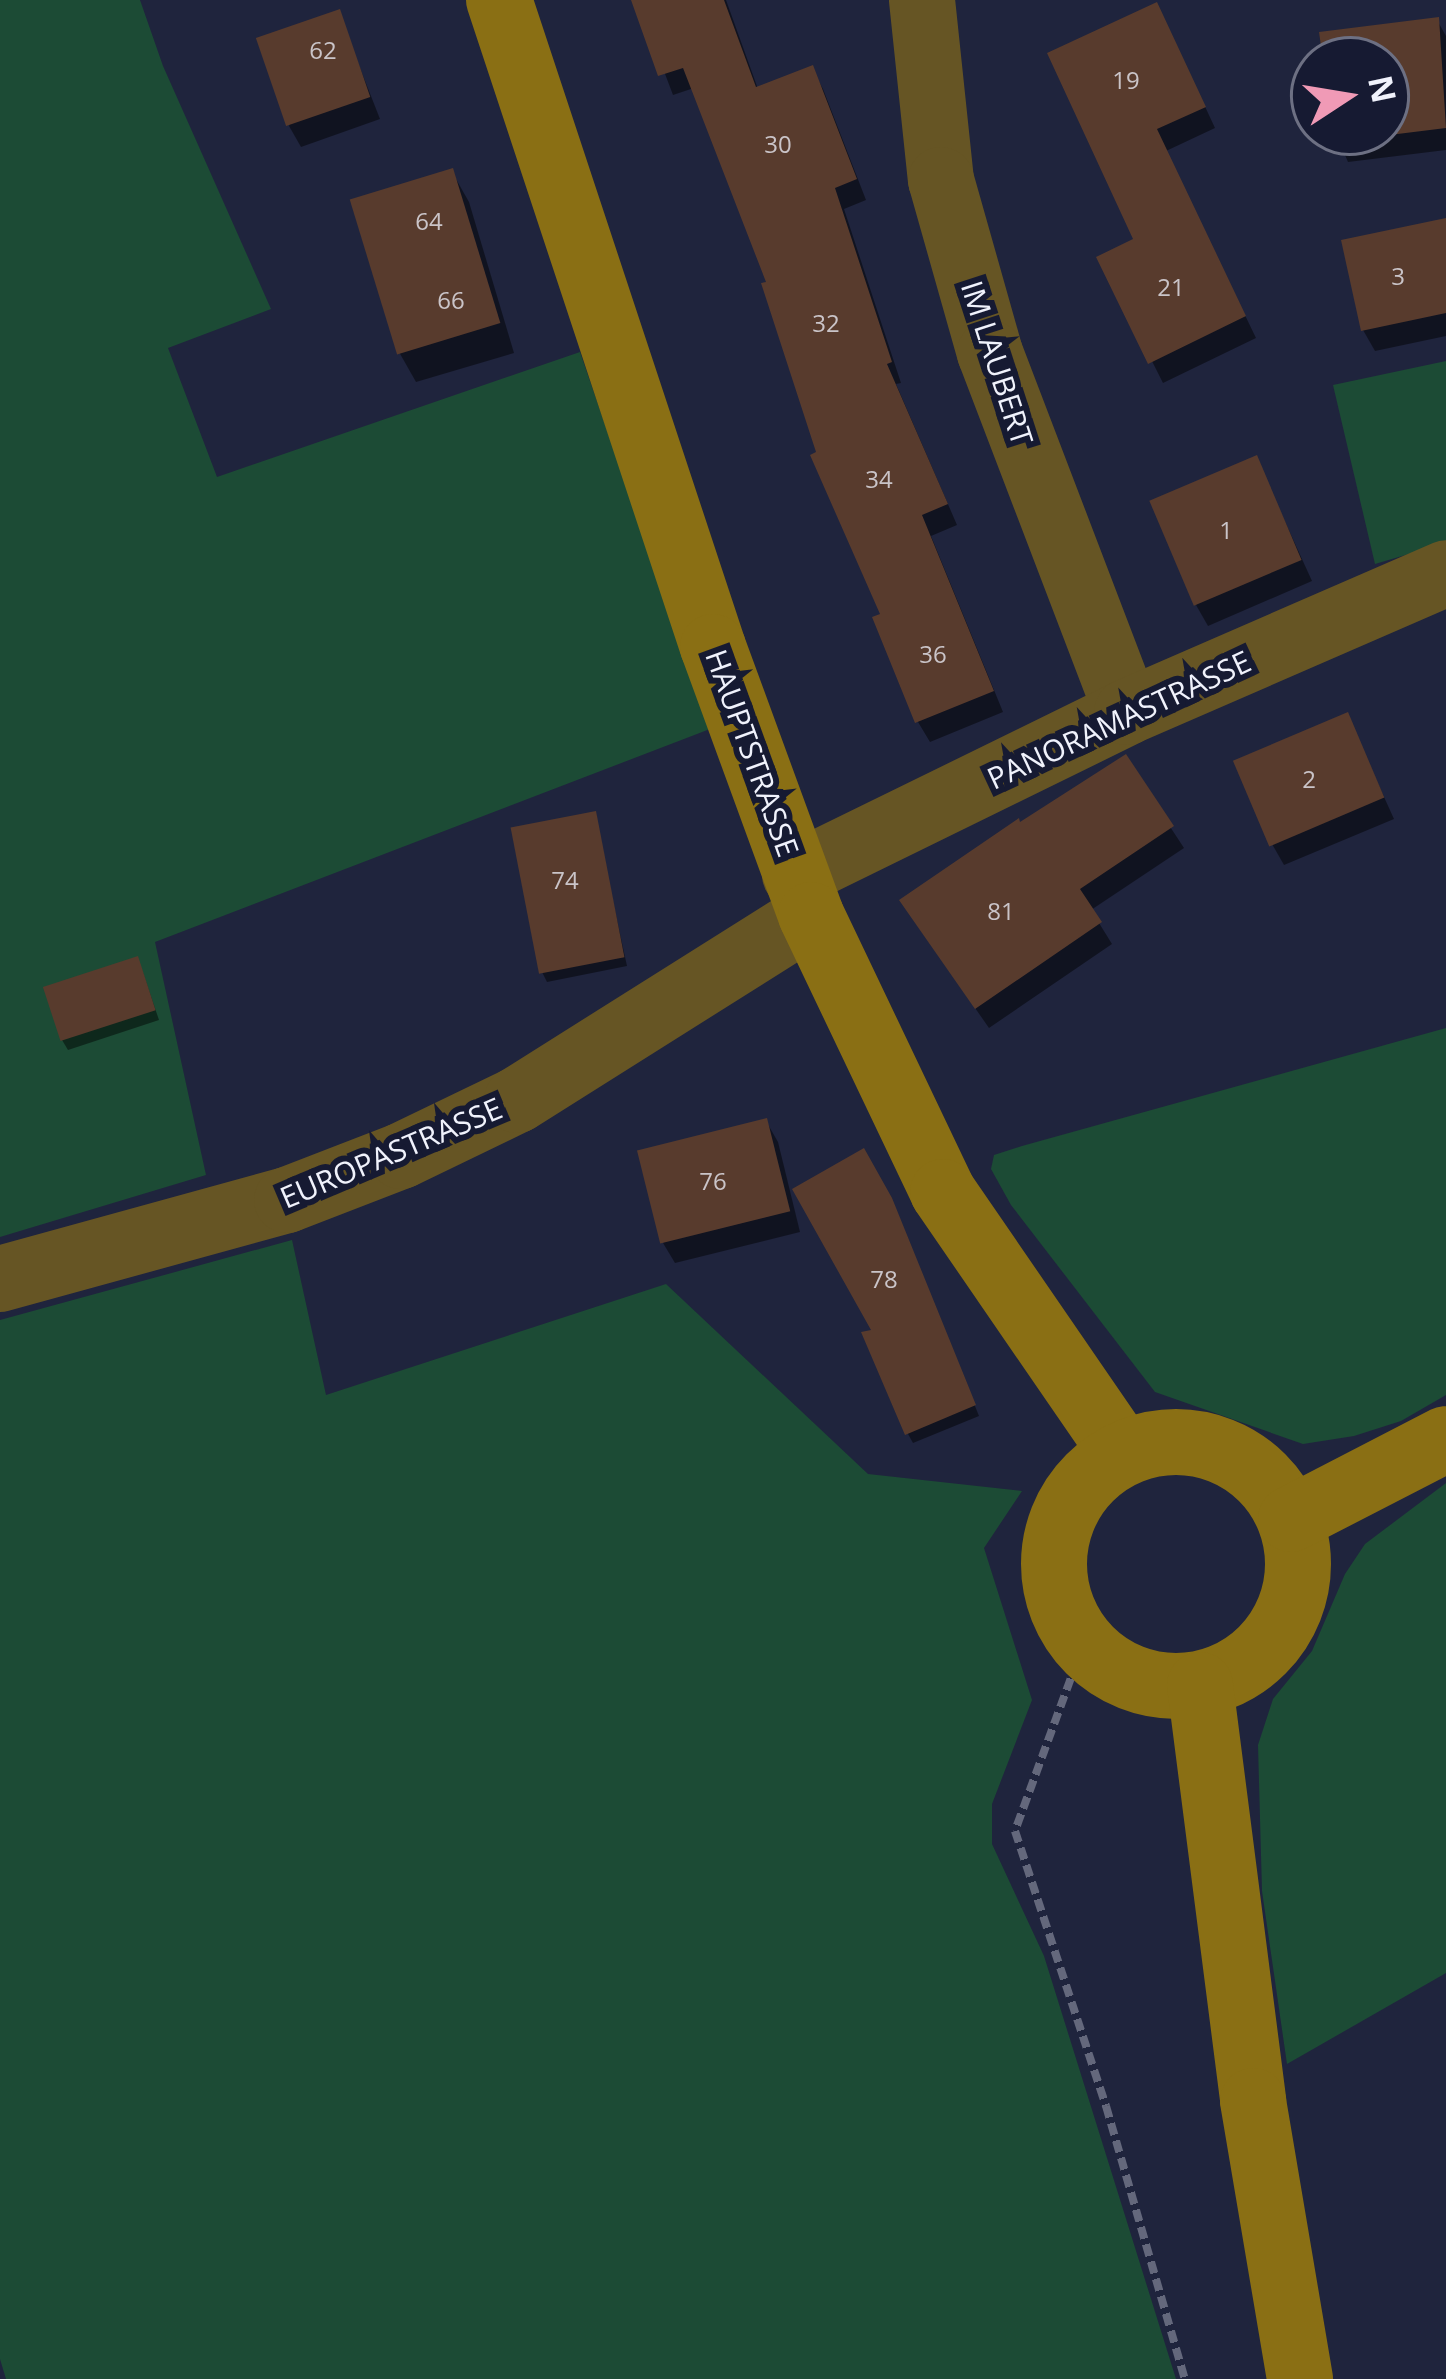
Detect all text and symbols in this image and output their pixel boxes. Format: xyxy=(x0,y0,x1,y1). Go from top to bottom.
house number: 62 xyxy=(309,36,337,64)
north arrow xyxy=(1290,36,1410,156)
house number: 19 xyxy=(1112,66,1140,94)
text: N xyxy=(1358,71,1408,107)
house number: 30 xyxy=(764,130,792,158)
house number: 64 xyxy=(415,207,443,235)
house number: 3 xyxy=(1391,262,1405,290)
house number: 21 xyxy=(1157,273,1185,301)
street label: IM LAUBERT xyxy=(953,276,1041,450)
house number: 66 xyxy=(437,286,465,314)
house number: 32 xyxy=(812,309,840,337)
house number: 34 xyxy=(865,465,893,493)
house number: 1 xyxy=(1219,516,1233,544)
house number: 36 xyxy=(919,640,947,668)
street label: PANORAMASTRASSE xyxy=(982,643,1256,797)
street label: HAUPTSTRASSE xyxy=(698,645,806,861)
house number: 2 xyxy=(1302,765,1316,793)
house number: 74 xyxy=(551,866,579,894)
house number: 81 xyxy=(987,897,1015,925)
street label: EUROPASTRASSE xyxy=(275,1090,507,1216)
house number: 76 xyxy=(699,1167,727,1195)
house number: 78 xyxy=(870,1265,898,1293)

